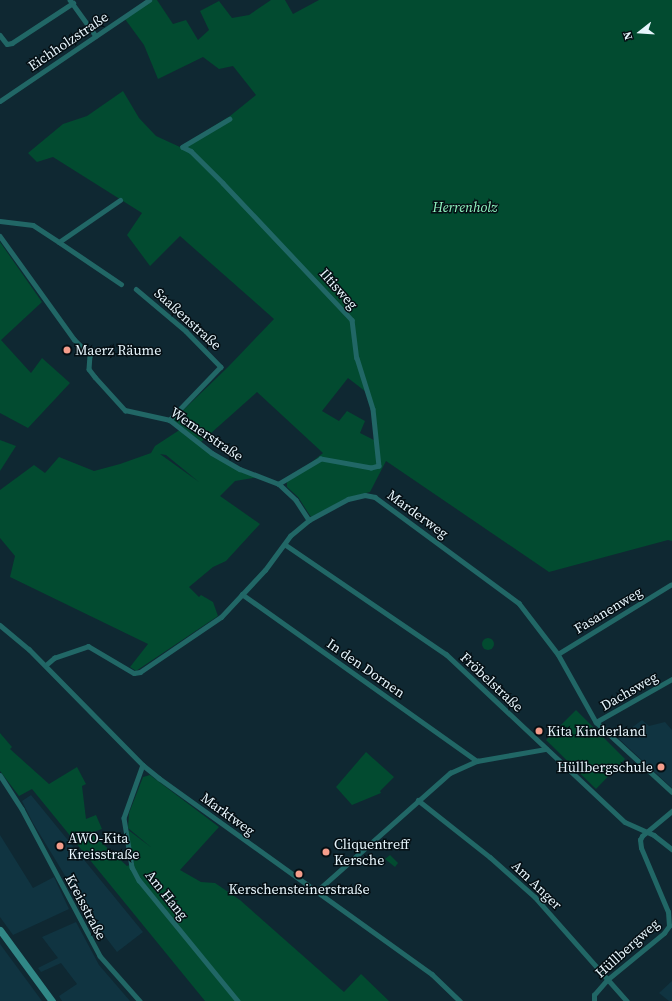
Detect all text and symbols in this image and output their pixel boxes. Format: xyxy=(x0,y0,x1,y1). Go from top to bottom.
street label: Eichholzstraße xyxy=(25,8,111,74)
north arrow xyxy=(620,12,660,52)
text: N xyxy=(620,30,636,42)
park label: Herrenholz xyxy=(432,199,498,215)
street label: Iltisweg xyxy=(316,265,362,313)
street label: Saaßenstraße xyxy=(151,285,225,353)
place label: Maerz Räume xyxy=(75,342,161,358)
marker: Maerz Räume xyxy=(62,345,72,355)
street label: Wemerstraße xyxy=(167,404,247,464)
street label: Marderweg xyxy=(384,486,452,542)
street label: Fasanenweg xyxy=(571,583,645,637)
street label: In den Dornen xyxy=(324,635,408,701)
street label: Fröbelstraße xyxy=(457,649,527,715)
street label: Dachsweg xyxy=(598,668,660,714)
place label: Kita Kinderland xyxy=(547,723,646,739)
marker: Kita Kinderland xyxy=(534,726,544,736)
place label: Hüllbergschule xyxy=(557,759,653,775)
marker: Hüllbergschule xyxy=(656,762,666,772)
street label: Marktweg xyxy=(198,789,258,839)
place label: AWO-Kita Kreisstraße xyxy=(68,830,139,862)
place label: Cliquentreff Kersche xyxy=(334,836,409,868)
marker: AWO-Kita Kreisstraße xyxy=(55,841,65,851)
marker: Cliquentreff Kersche xyxy=(321,847,331,857)
street label: Am Anger xyxy=(508,857,566,913)
street label: Am Hang xyxy=(142,867,192,923)
marker: Kerschensteinerstraße xyxy=(294,869,304,879)
street label: Kreisstraße xyxy=(62,872,110,942)
place label: Kerschensteinerstraße xyxy=(228,881,370,897)
street label: Hüllbergweg xyxy=(592,915,662,981)

